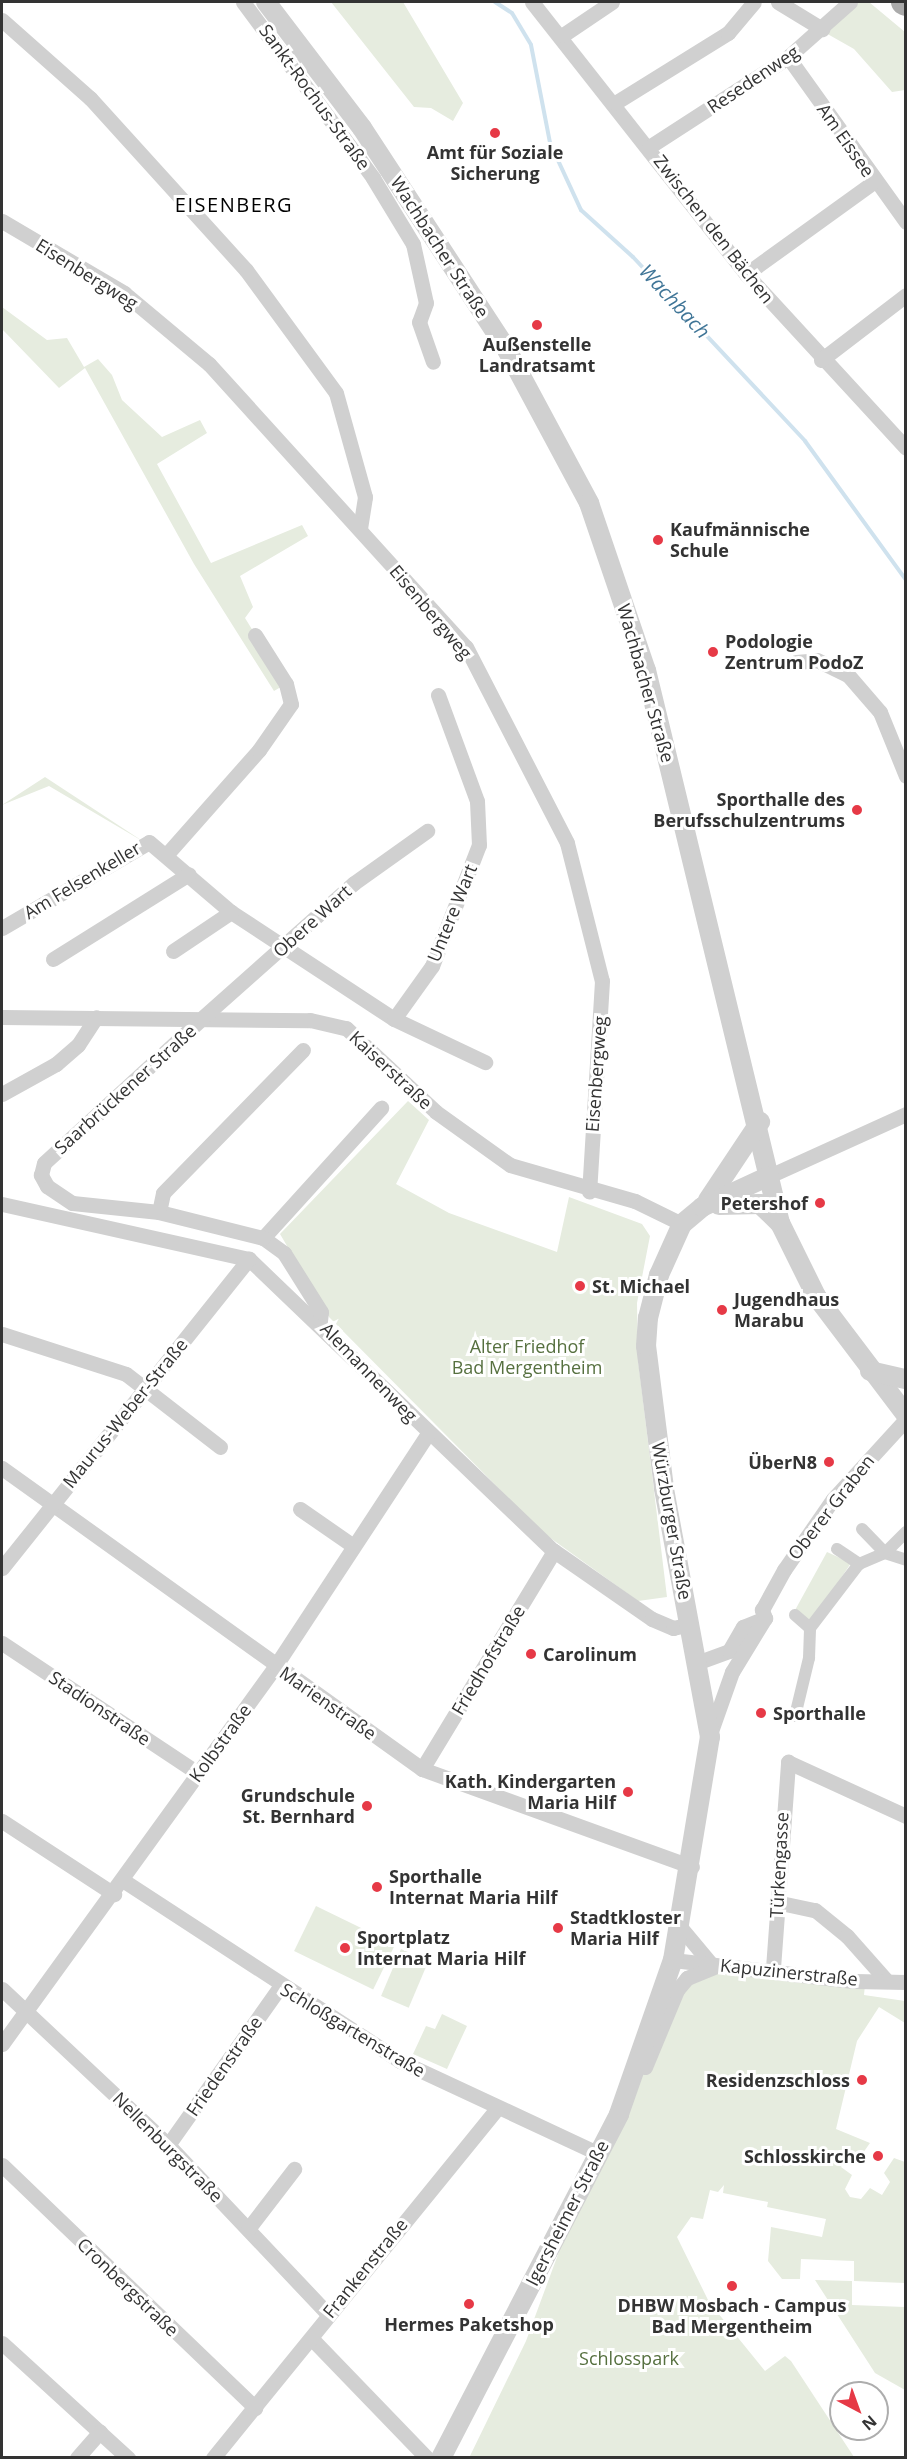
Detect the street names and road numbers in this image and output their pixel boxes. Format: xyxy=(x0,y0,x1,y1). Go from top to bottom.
street label: Sankt-Rochus-Straße xyxy=(255,20,375,174)
street label: Resedenweg xyxy=(703,40,803,118)
street label: Am Eissee xyxy=(813,99,879,181)
street label: Zwischen den Bächen xyxy=(649,151,779,307)
street label: Wachbacher Straße xyxy=(386,172,494,322)
street label: Eisenbergweg xyxy=(32,234,142,314)
street label: Eisenbergweg xyxy=(385,560,477,664)
street label: Wachbacher Straße xyxy=(613,601,679,765)
street label: Am Felsenkeller xyxy=(20,837,144,923)
street label: Untere Wart xyxy=(423,861,481,965)
street label: Obere Wart xyxy=(268,880,356,962)
street label: Eisenbergweg xyxy=(581,1015,611,1133)
street label: Saarbrückener Straße xyxy=(50,1020,200,1158)
street label: Kaiserstraße xyxy=(345,1026,437,1114)
street label: Alemannenweg xyxy=(316,1318,422,1426)
street label: Maurus-Weber-Straße xyxy=(58,1334,192,1492)
street label: Würzburger Straße xyxy=(647,1440,697,1602)
street label: Oberer Graben xyxy=(783,1450,879,1564)
street label: Friedhofstraße xyxy=(447,1601,529,1719)
street label: Marienstraße xyxy=(276,1662,380,1744)
street label: Stadionstraße xyxy=(45,1666,155,1750)
street label: Kolbstraße xyxy=(184,1700,256,1786)
street label: Türkengasse xyxy=(765,1812,793,1918)
street label: Kapuzinerstraße xyxy=(719,1954,859,1990)
street label: Schloßgartenstraße xyxy=(277,1978,429,2082)
street label: Friedenstraße xyxy=(182,2012,266,2120)
street label: Nellenburgstraße xyxy=(108,2087,228,2207)
street label: Igersheimer Straße xyxy=(521,2137,613,2289)
street label: Frankenstraße xyxy=(318,2214,412,2322)
street label: Cronbergstraße xyxy=(73,2233,183,2341)

